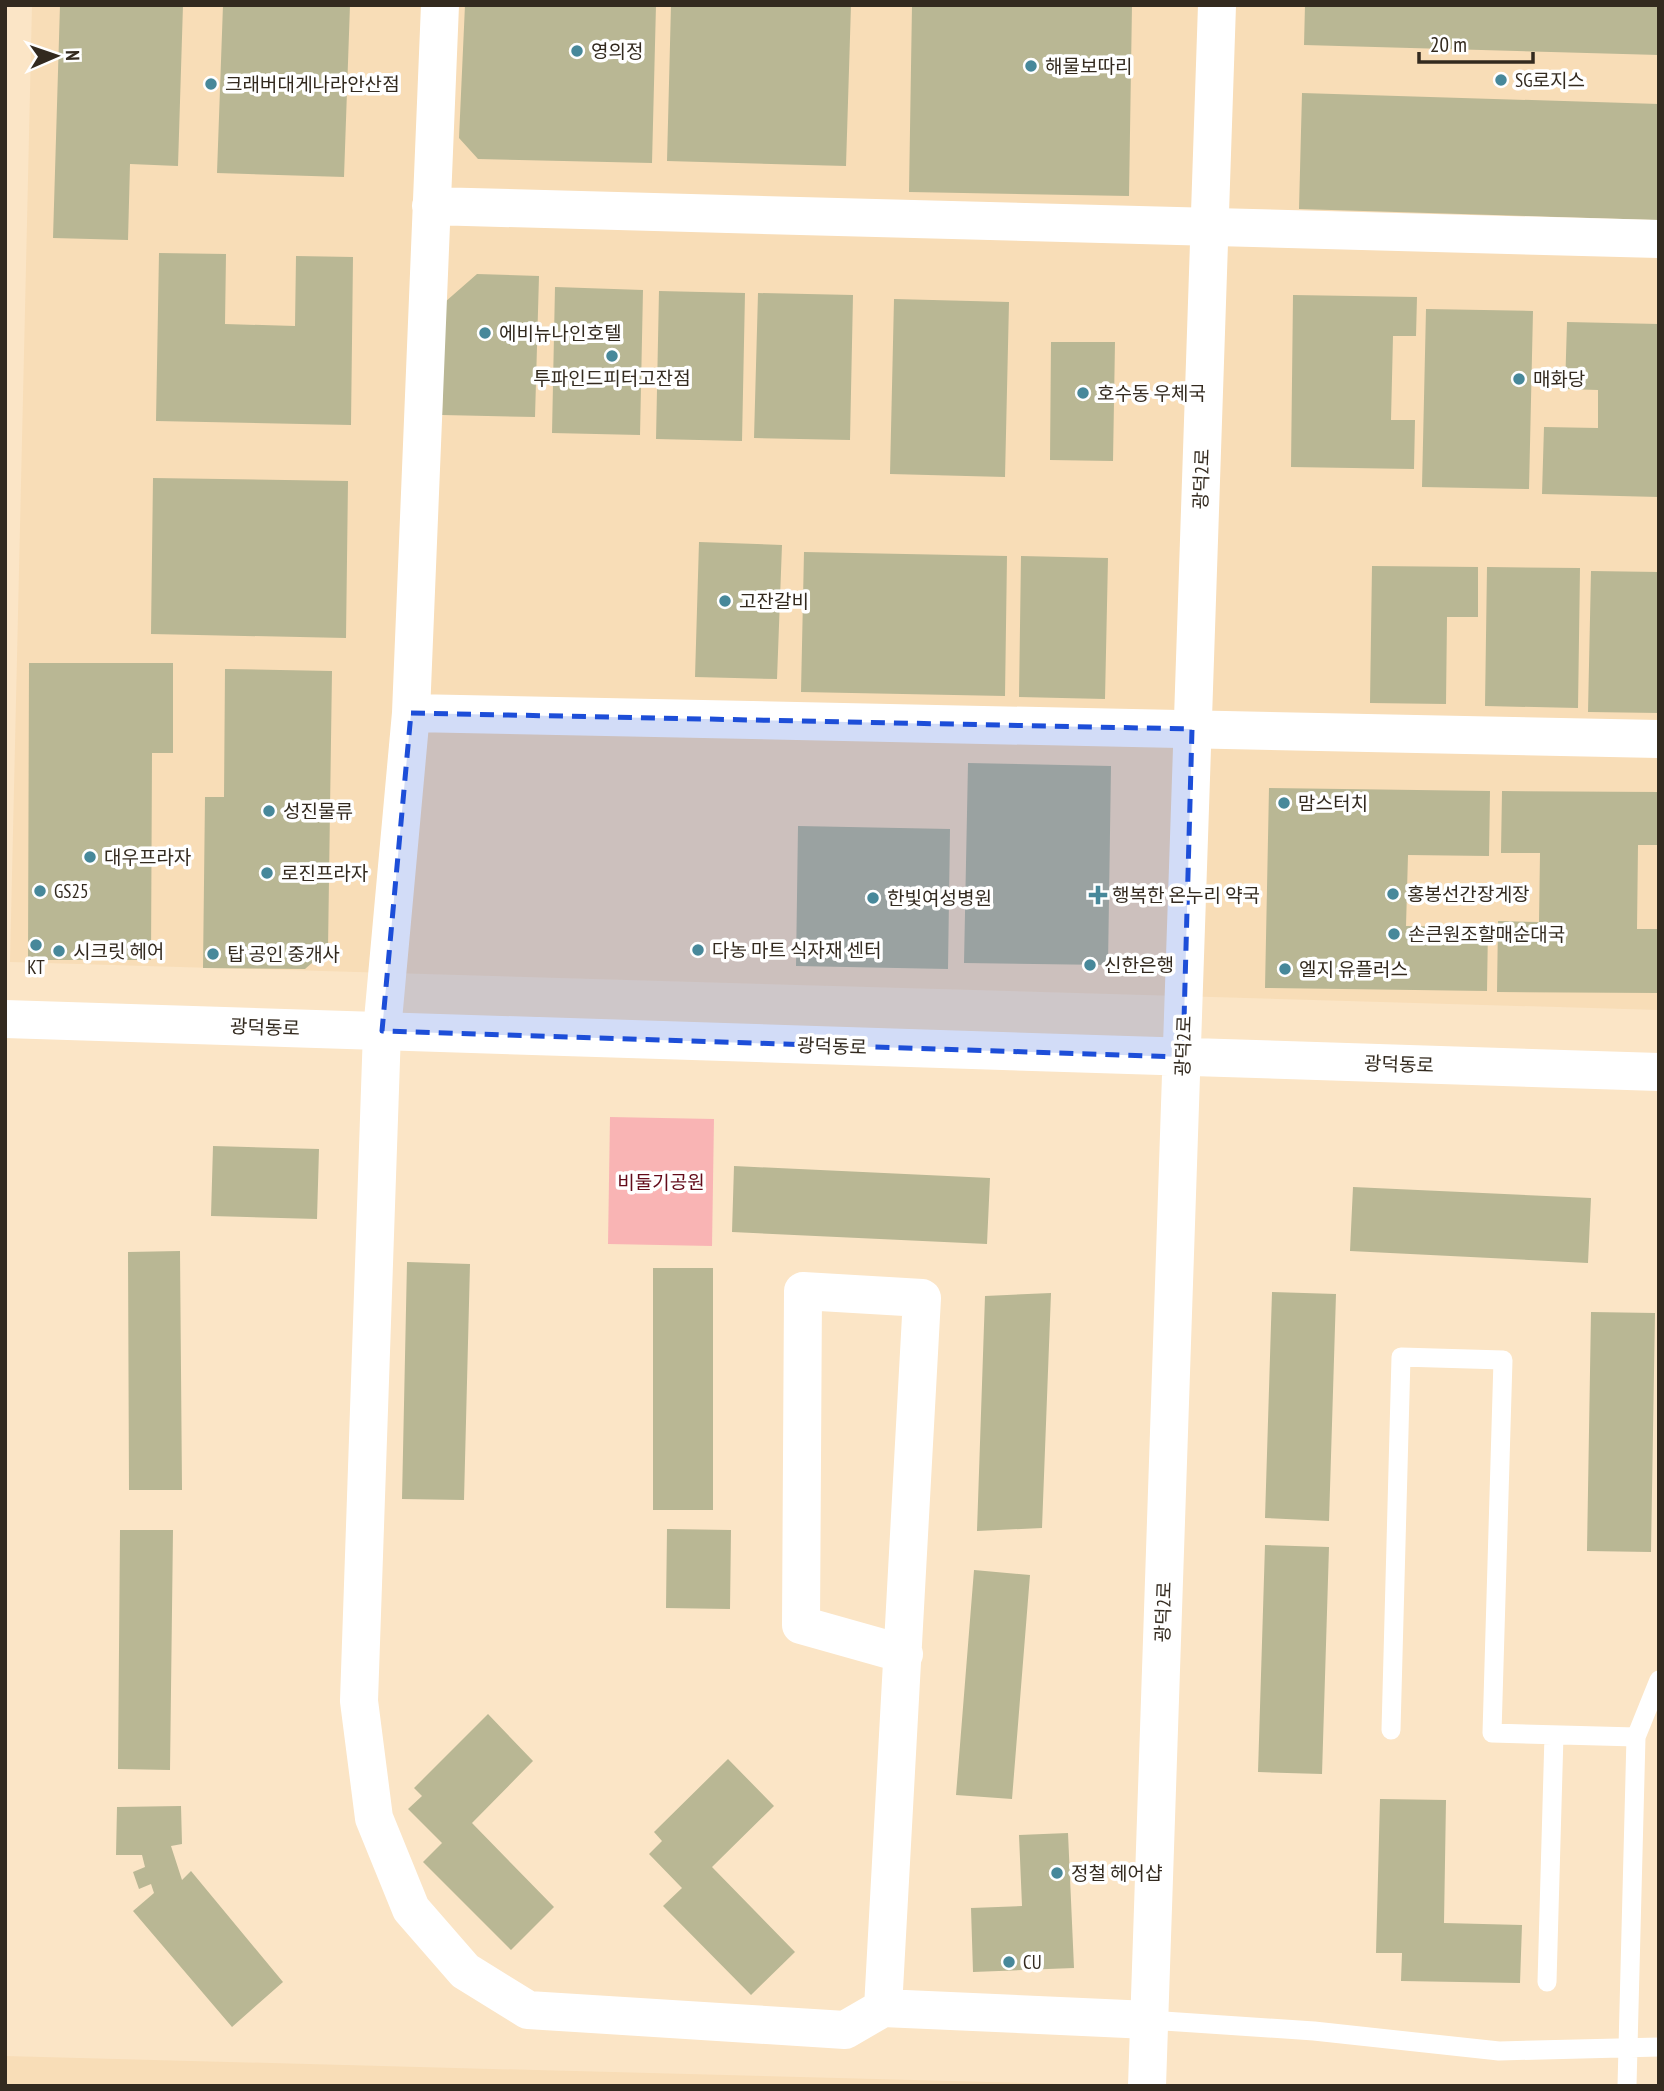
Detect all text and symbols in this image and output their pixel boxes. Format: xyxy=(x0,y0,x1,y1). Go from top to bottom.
north arrow xyxy=(21,21,91,91)
scale bar xyxy=(1419,21,1533,65)
text: 20 m xyxy=(1430,31,1467,58)
place label: 영의정 xyxy=(591,39,643,63)
marker: 영의정 xyxy=(569,43,585,59)
text: N xyxy=(61,50,85,61)
place label: 해물보따리 xyxy=(1045,54,1132,78)
marker: 해물보따리 xyxy=(1023,58,1039,74)
place label: SG로지스 xyxy=(1515,68,1585,92)
place label: 크래버대게나라안산점 xyxy=(225,72,400,96)
marker: SG로지스 xyxy=(1493,72,1509,88)
marker: 크래버대게나라안산점 xyxy=(203,76,219,92)
place label: 에비뉴나인호텔 xyxy=(499,321,621,345)
marker: 에비뉴나인호텔 xyxy=(477,325,493,341)
marker: 투파인드피터고잔점 xyxy=(604,348,620,364)
place label: 투파인드피터고잔점 xyxy=(533,366,691,390)
place label: 매화당 xyxy=(1533,367,1585,391)
marker: 매화당 xyxy=(1511,371,1527,387)
place label: 호수동 우체국 xyxy=(1097,381,1206,405)
marker: 호수동 우체국 xyxy=(1075,385,1091,401)
street label: 광덕2로 xyxy=(1188,448,1214,510)
place label: 고잔갈비 xyxy=(739,589,809,613)
marker: 고잔갈비 xyxy=(717,593,733,609)
place label: 맘스터치 xyxy=(1298,791,1368,815)
marker: 맘스터치 xyxy=(1276,795,1292,811)
place label: 성진물류 xyxy=(283,799,353,823)
marker: 성진물류 xyxy=(261,803,277,819)
place label: 대우프라자 xyxy=(104,845,191,869)
marker: 대우프라자 xyxy=(82,849,98,865)
place label: 로진프라자 xyxy=(281,861,368,885)
marker: 로진프라자 xyxy=(259,865,275,881)
place label: GS25 xyxy=(54,879,89,903)
place label: 홍봉선간장게장 xyxy=(1407,882,1529,906)
marker: GS25 xyxy=(32,883,48,899)
place label: 행복한 온누리 약국 xyxy=(1112,883,1260,907)
place label: 한빛여성병원 xyxy=(887,886,992,910)
marker: 홍봉선간장게장 xyxy=(1385,886,1401,902)
marker: 행복한 온누리 약국 xyxy=(1090,887,1106,903)
marker: 한빛여성병원 xyxy=(865,890,881,906)
place label: 손큰원조할매순대국 xyxy=(1408,922,1565,946)
marker: 손큰원조할매순대국 xyxy=(1386,926,1402,942)
marker: KT xyxy=(28,937,44,953)
place label: 다농 마트 식자재 센터 xyxy=(712,938,881,962)
place label: 시크릿 헤어 xyxy=(73,939,164,963)
place label: 탑 공인 중개사 xyxy=(227,942,340,966)
marker: 다농 마트 식자재 센터 xyxy=(690,942,706,958)
marker: 시크릿 헤어 xyxy=(51,943,67,959)
marker: 탑 공인 중개사 xyxy=(205,946,221,962)
place label: 신한은행 xyxy=(1104,953,1174,977)
place label: KT xyxy=(27,955,45,979)
marker: 신한은행 xyxy=(1082,957,1098,973)
place label: 엘지 유플러스 xyxy=(1299,957,1408,981)
marker: 엘지 유플러스 xyxy=(1277,961,1293,977)
street label: 광덕동로 xyxy=(230,1014,300,1040)
street label: 광덕2로 xyxy=(1170,1015,1196,1077)
street label: 광덕동로 xyxy=(797,1033,867,1059)
street label: 광덕동로 xyxy=(1364,1051,1434,1077)
park label: 비둘기공원 xyxy=(617,1170,705,1194)
street label: 광덕2로 xyxy=(1150,1581,1176,1643)
place label: 정철 헤어샵 xyxy=(1071,1861,1162,1885)
marker: 정철 헤어샵 xyxy=(1049,1865,1065,1881)
place label: CU xyxy=(1023,1950,1042,1974)
marker: CU xyxy=(1001,1954,1017,1970)

